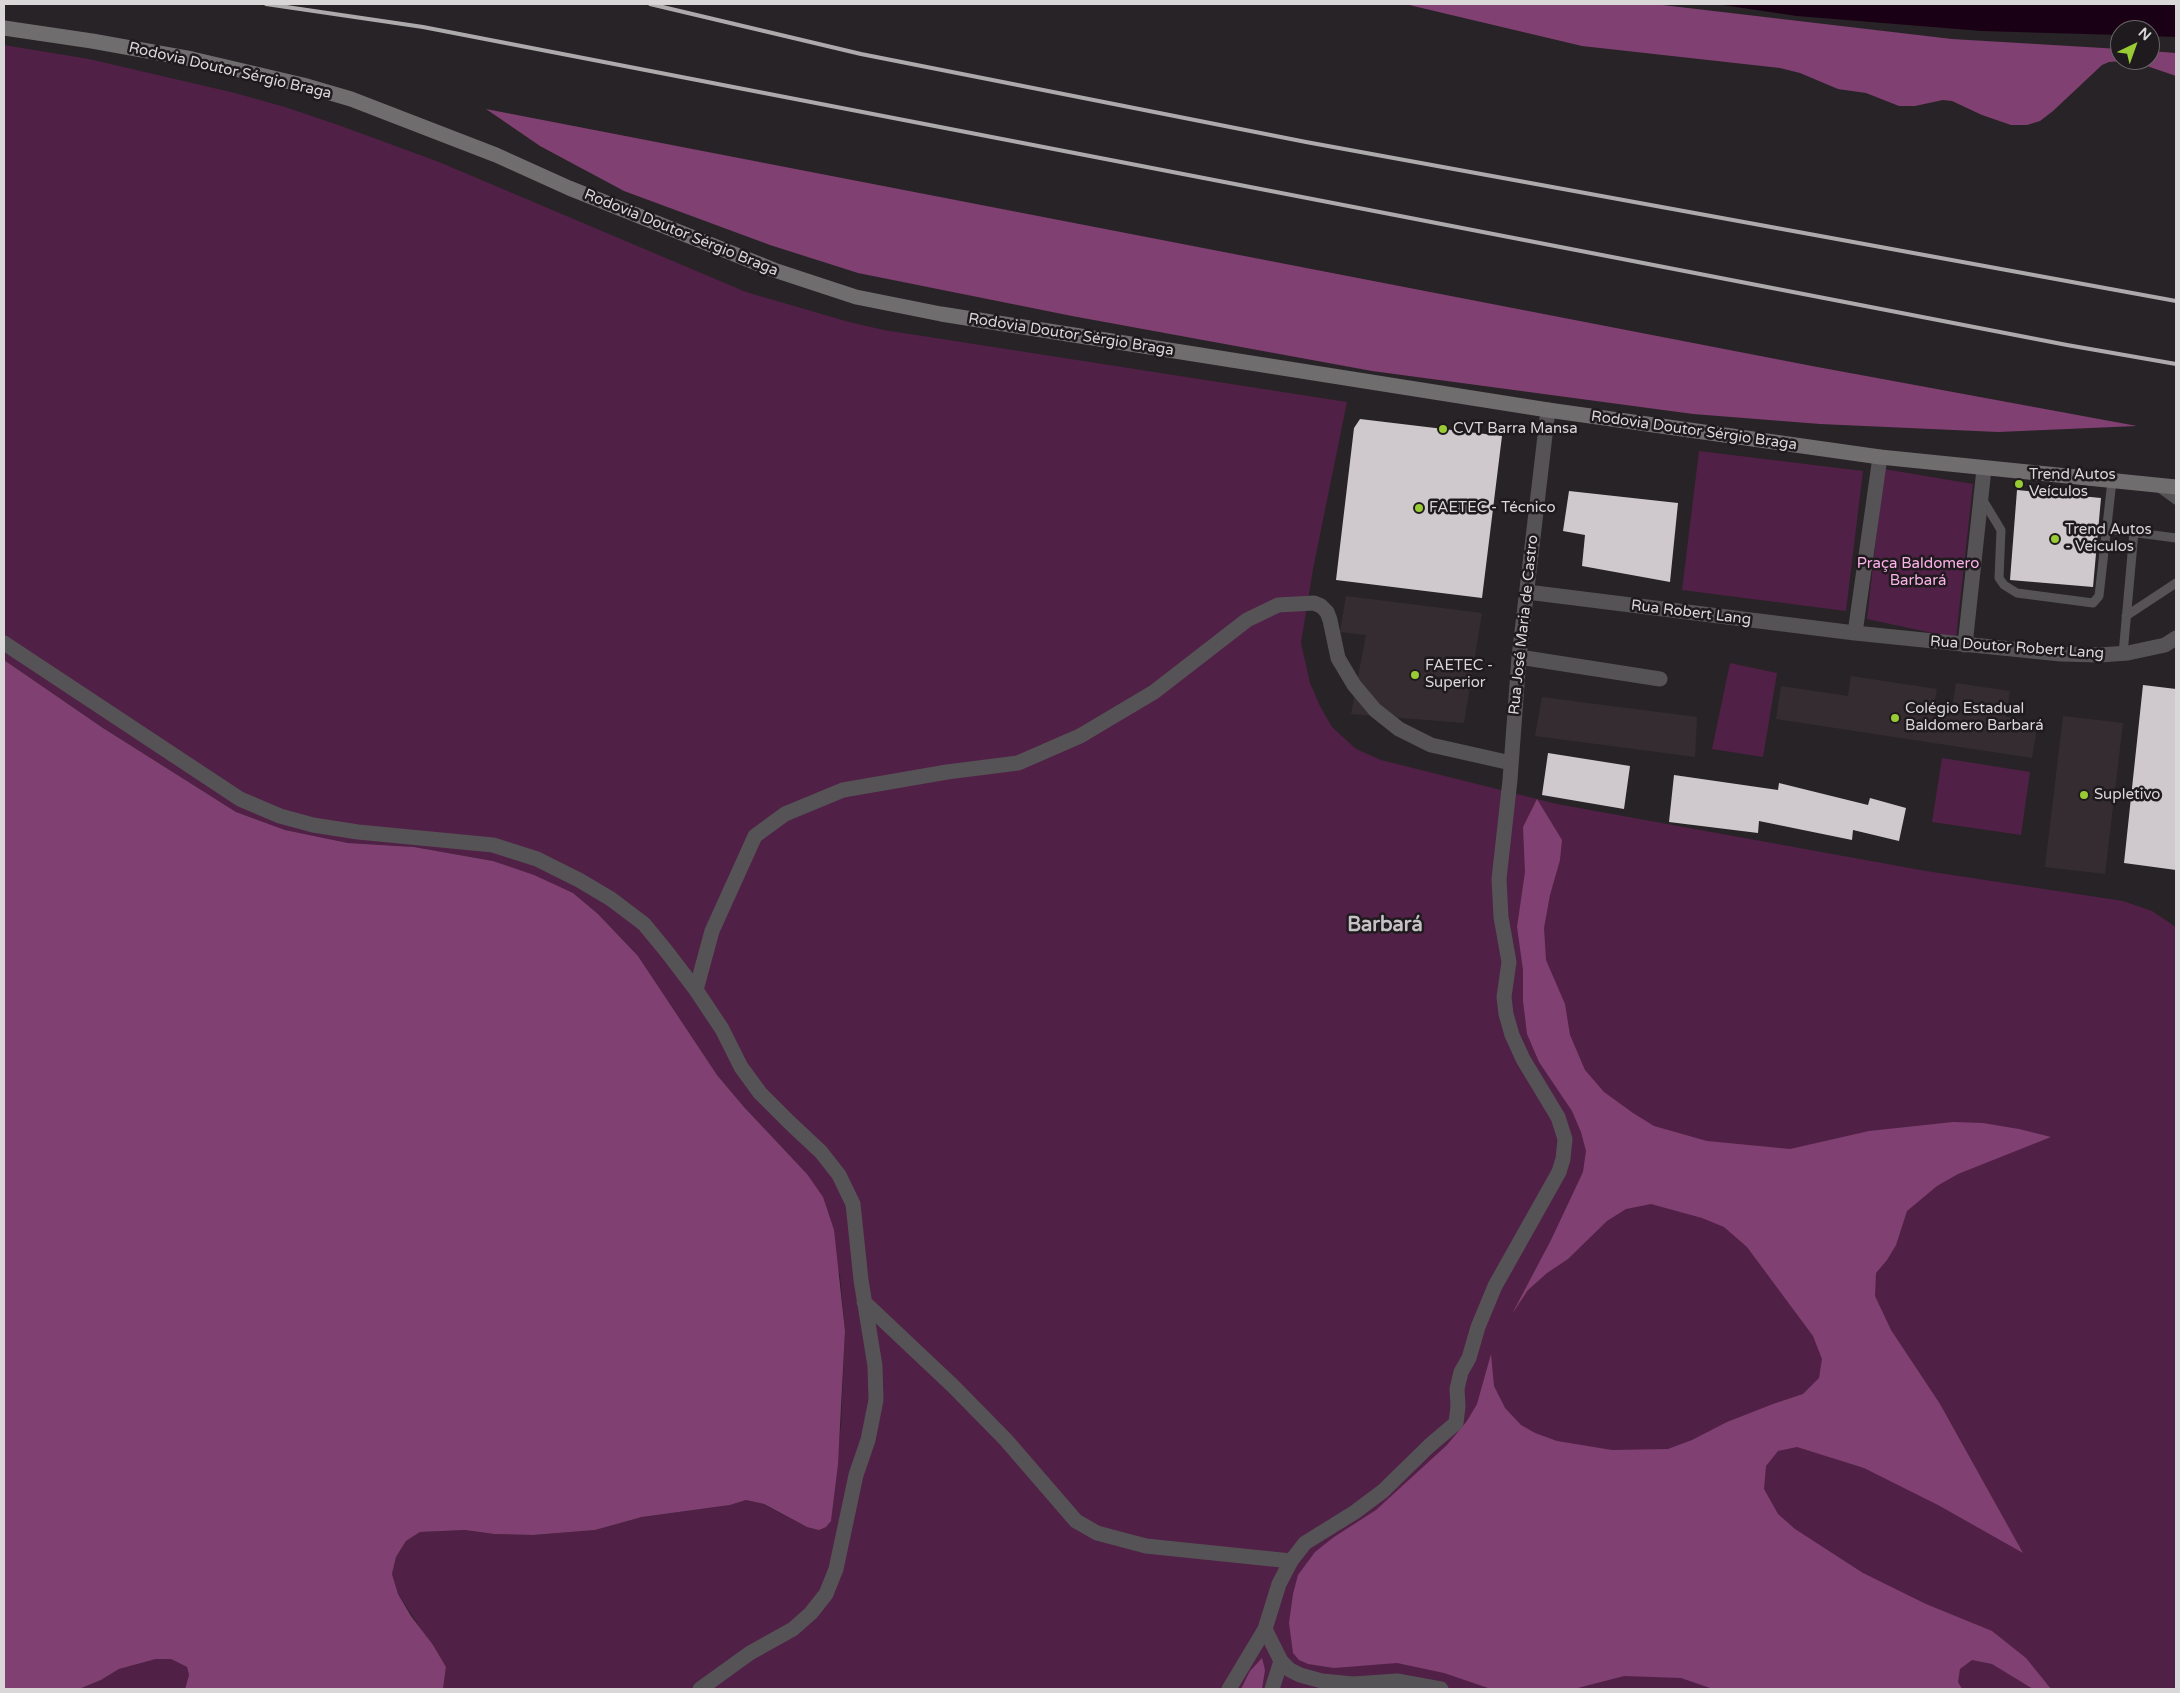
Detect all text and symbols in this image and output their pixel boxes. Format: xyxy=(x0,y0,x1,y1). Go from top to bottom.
north arrow xyxy=(2110,20,2160,70)
text: N xyxy=(2135,24,2155,44)
street label: Rodovia Doutor Sérgio Braga xyxy=(127,39,333,103)
street label: Rodovia Doutor Sérgio Braga xyxy=(581,186,781,280)
street label: Rodovia Doutor Sérgio Braga xyxy=(967,310,1175,360)
street label: Rodovia Doutor Sérgio Braga xyxy=(1590,408,1798,454)
place label: CVT Barra Mansa xyxy=(1453,420,1578,438)
marker: CVT Barra Mansa xyxy=(1437,423,1449,435)
place label: Trend Autos Veículos xyxy=(2029,466,2116,501)
marker: Trend Autos Veículos xyxy=(2013,478,2025,490)
place label: FAETEC - Técnico xyxy=(1429,499,1556,517)
marker: FAETEC - Técnico xyxy=(1413,502,1425,514)
place label: Trend Autos - Veículos xyxy=(2065,521,2152,556)
marker: Trend Autos - Veículos xyxy=(2049,533,2061,545)
street label: Rua José Maria de Castro xyxy=(1506,534,1542,716)
park label: Praça Baldomero Barbará xyxy=(1857,555,1979,590)
street label: Rua Robert Lang xyxy=(1630,597,1752,629)
street label: Rua Doutor Robert Lang xyxy=(1929,633,2105,663)
place label: FAETEC - Superior xyxy=(1425,657,1493,692)
marker: FAETEC - Superior xyxy=(1409,669,1421,681)
place label: Colégio Estadual Baldomero Barbará xyxy=(1905,700,2044,735)
marker: Colégio Estadual Baldomero Barbará xyxy=(1889,712,1901,724)
place label: Supletivo xyxy=(2094,786,2160,804)
marker: Supletivo xyxy=(2078,789,2090,801)
district label: Barbará xyxy=(1347,914,1423,938)

